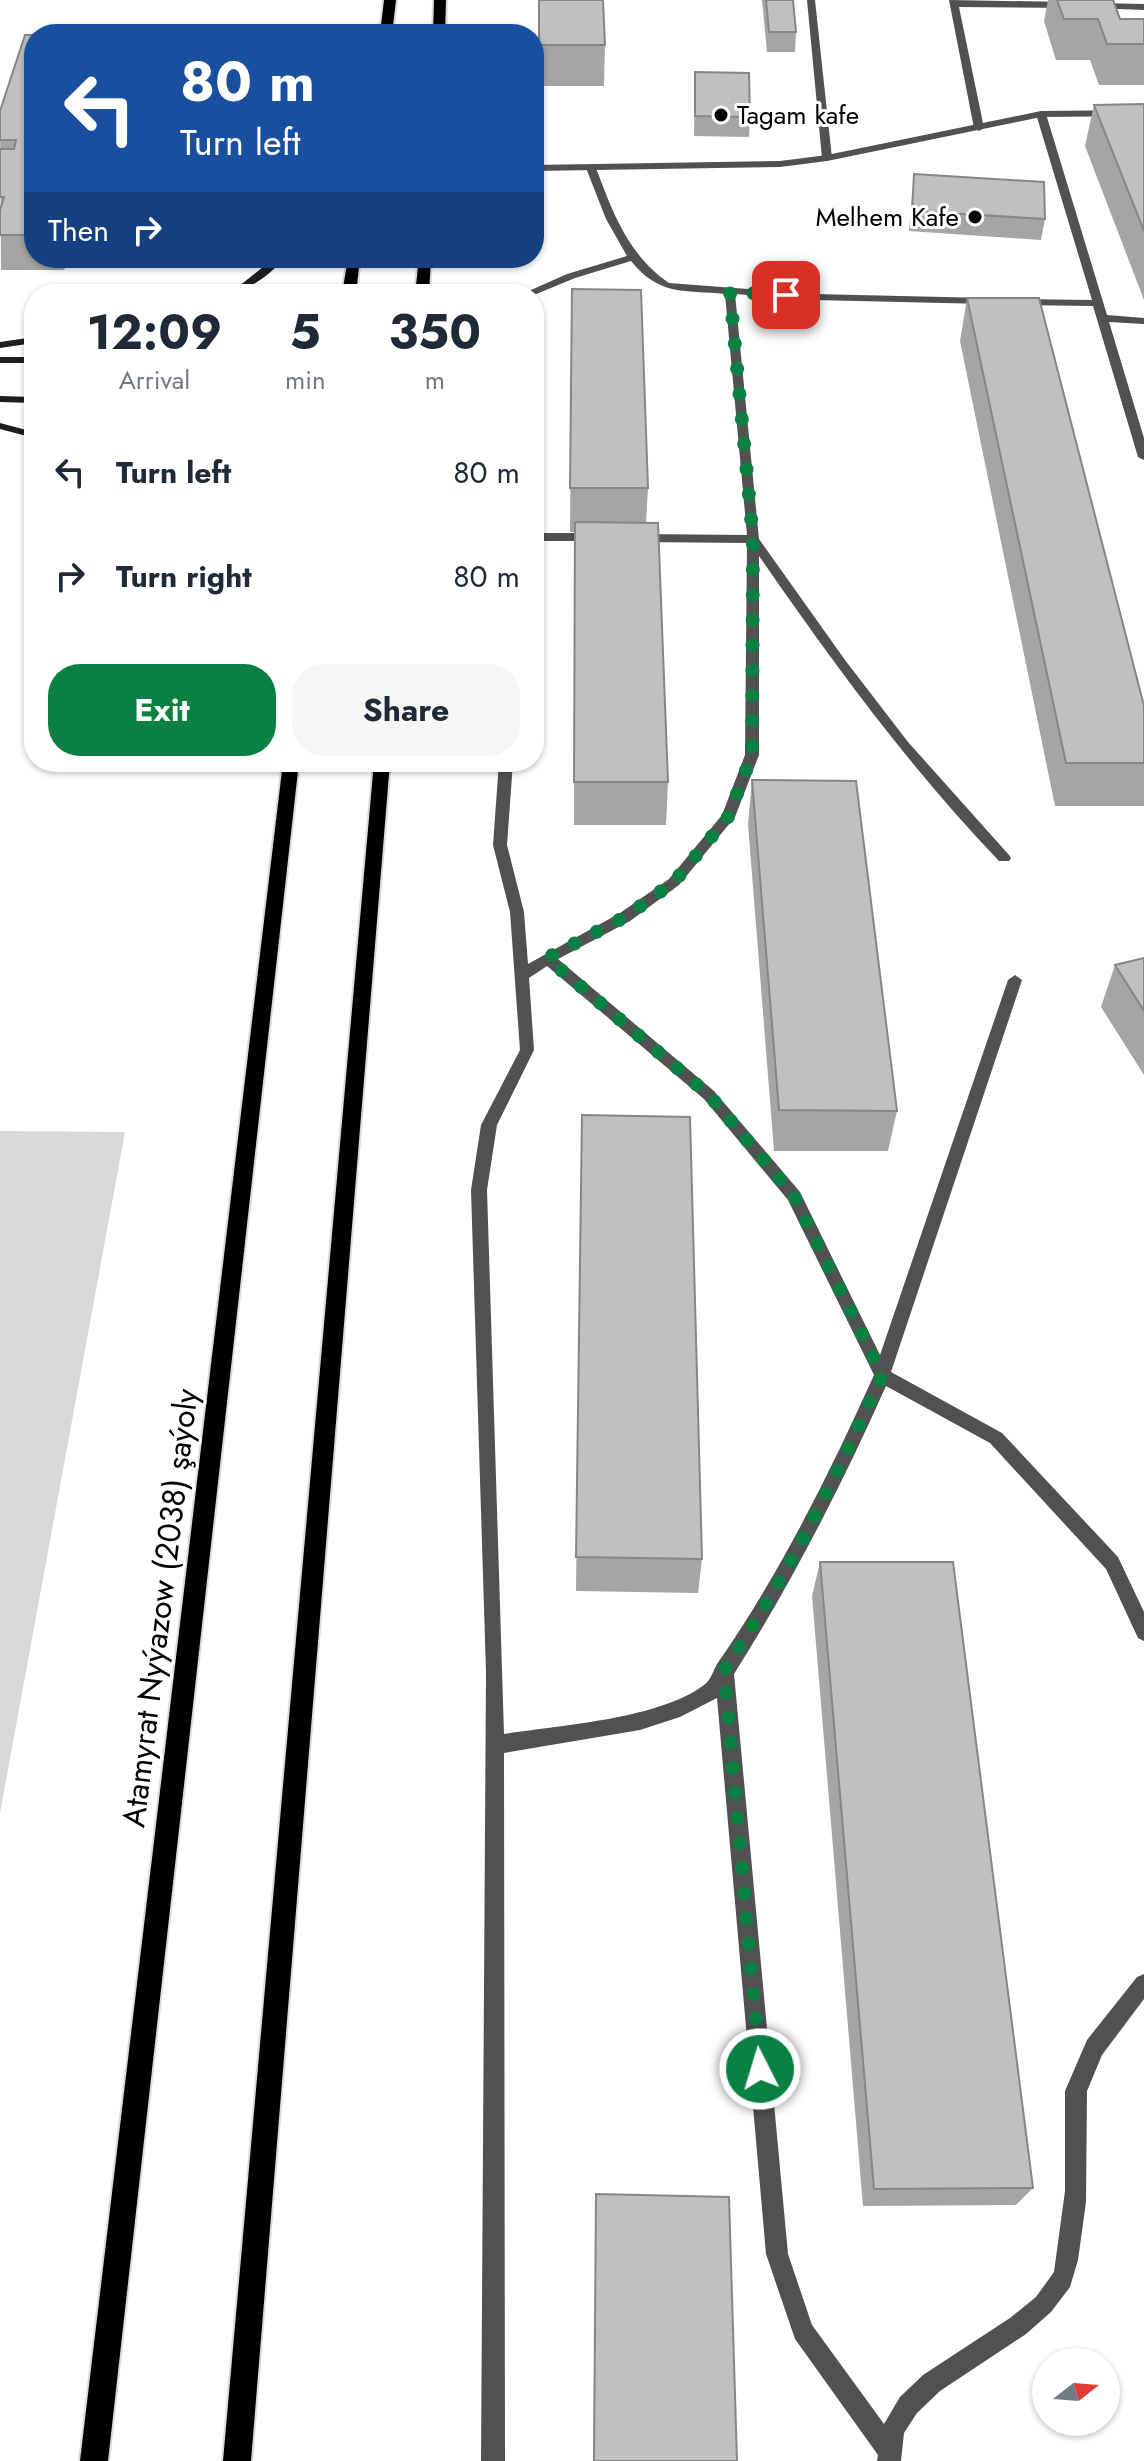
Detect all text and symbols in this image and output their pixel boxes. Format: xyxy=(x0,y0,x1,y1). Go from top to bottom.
text: 80 m xyxy=(180,41,315,122)
icon: left xyxy=(48,56,152,160)
place label: Tagam kafe xyxy=(737,96,859,134)
marker: Tagam kafe xyxy=(712,106,730,124)
text: Turn left xyxy=(180,116,301,168)
place label: Melhem Kafe xyxy=(815,198,959,236)
icon: right xyxy=(125,208,169,252)
marker: Melhem Kafe xyxy=(966,208,984,226)
text: Then xyxy=(48,209,109,252)
pin xyxy=(752,261,820,329)
icon: arrive xyxy=(764,273,808,317)
text: 12:09 xyxy=(87,298,222,367)
text: 5 xyxy=(290,298,321,367)
text: 350 xyxy=(389,298,481,367)
text: Arrival xyxy=(119,361,190,399)
text: min xyxy=(285,361,326,399)
text: m xyxy=(425,361,445,399)
icon: left xyxy=(48,450,92,494)
text: Turn left xyxy=(116,451,231,494)
text: 80 m xyxy=(453,451,520,494)
icon: right xyxy=(48,554,92,598)
text: Turn right xyxy=(116,555,252,598)
text: 80 m xyxy=(453,555,520,598)
button: Exit xyxy=(48,664,276,756)
button: Share xyxy=(292,664,520,756)
street label: Atamyrat Nyýazow (2038) şaýoly xyxy=(110,1385,210,1830)
position arrow xyxy=(718,2027,802,2111)
north arrow xyxy=(1032,2348,1120,2436)
map controls xyxy=(1032,2348,1120,2436)

